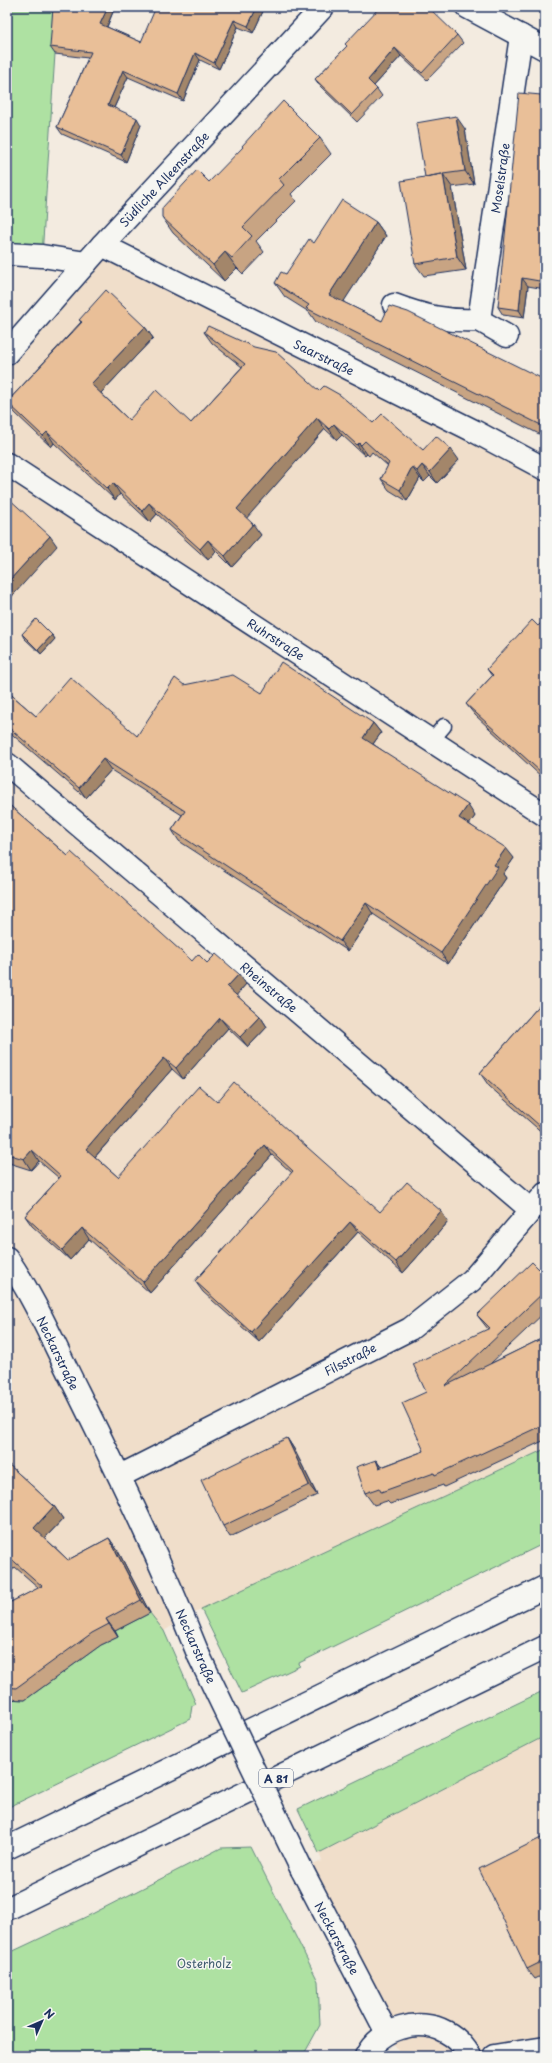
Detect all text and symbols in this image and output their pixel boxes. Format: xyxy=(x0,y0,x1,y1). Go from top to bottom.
street label: Südliche Alleenstraße xyxy=(115,127,213,231)
street label: Moselstraße xyxy=(486,142,514,214)
street label: Saarstraße xyxy=(291,335,357,379)
street label: Ruhrstraße xyxy=(244,614,308,664)
street label: Rheinstraße xyxy=(236,958,302,1016)
street label: Neckarstraße xyxy=(32,1313,84,1393)
street label: Filsstraße xyxy=(321,1338,379,1380)
street label: Neckarstraße xyxy=(171,1606,221,1686)
road number: A 81 xyxy=(259,1769,293,1787)
street label: Neckarstraße xyxy=(310,1898,364,1978)
park label: Osterholz xyxy=(177,1954,231,1972)
north arrow xyxy=(22,2001,62,2041)
text: N xyxy=(40,2004,59,2023)

